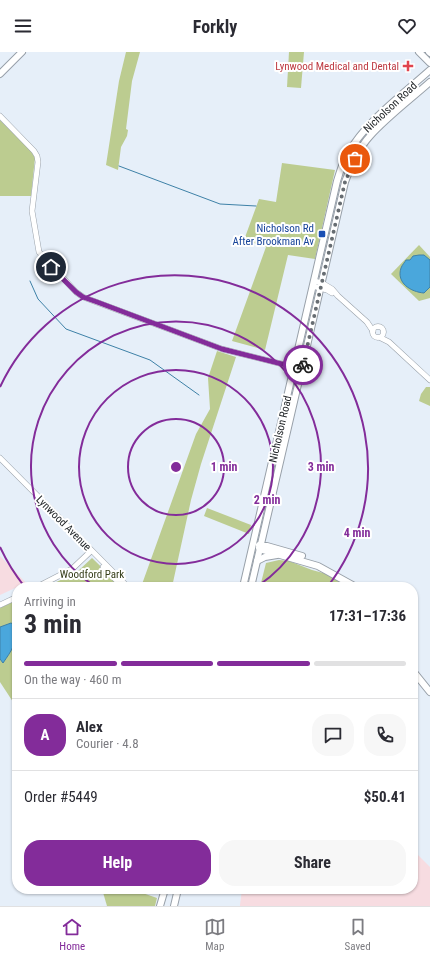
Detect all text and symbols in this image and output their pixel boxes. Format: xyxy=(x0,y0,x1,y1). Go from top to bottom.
icon: menu xyxy=(12,15,34,37)
icon: heart xyxy=(396,15,418,37)
text: Forkly xyxy=(193,16,237,37)
place label: Lynwood Medical and Dental xyxy=(275,60,399,73)
marker: Lynwood Medical and Dental xyxy=(402,60,414,72)
street label: Nicholson Road xyxy=(361,79,420,135)
pin xyxy=(338,142,372,176)
icon: bag xyxy=(344,148,366,170)
place label: Nicholson Rd After Brookman Av xyxy=(232,222,314,248)
marker: Nicholson Rd After Brookman Av xyxy=(317,229,327,239)
pin xyxy=(34,250,68,284)
icon: home xyxy=(40,256,62,278)
courier xyxy=(283,345,323,385)
icon: bike xyxy=(292,354,314,376)
street label: Nicholson Road xyxy=(266,394,294,464)
centre of rings xyxy=(169,460,183,474)
text: 1 min xyxy=(211,460,237,474)
text: 3 min xyxy=(308,460,334,474)
street label: Lynwood Avenue xyxy=(33,493,94,554)
text: 2 min xyxy=(254,493,280,507)
text: 4 min xyxy=(344,526,370,540)
park label: Woodford Park xyxy=(60,568,124,581)
text: Arriving in xyxy=(24,594,76,609)
text: 17:31–17:36 xyxy=(329,607,406,625)
text: 3 min xyxy=(24,609,82,639)
text: On the way · 460 m xyxy=(24,672,121,687)
button: chat xyxy=(312,714,354,756)
button: phone xyxy=(364,714,406,756)
text: Alex xyxy=(76,718,103,736)
text: A xyxy=(41,726,49,744)
text: Courier · 4.8 xyxy=(76,736,139,751)
text: Order #5449 xyxy=(24,788,98,806)
text: $50.41 xyxy=(364,788,406,806)
button: Help xyxy=(24,840,211,886)
button: Share xyxy=(219,840,406,886)
tab: Home xyxy=(59,916,85,953)
tab: Map xyxy=(204,916,226,953)
tab: Saved xyxy=(345,916,371,953)

